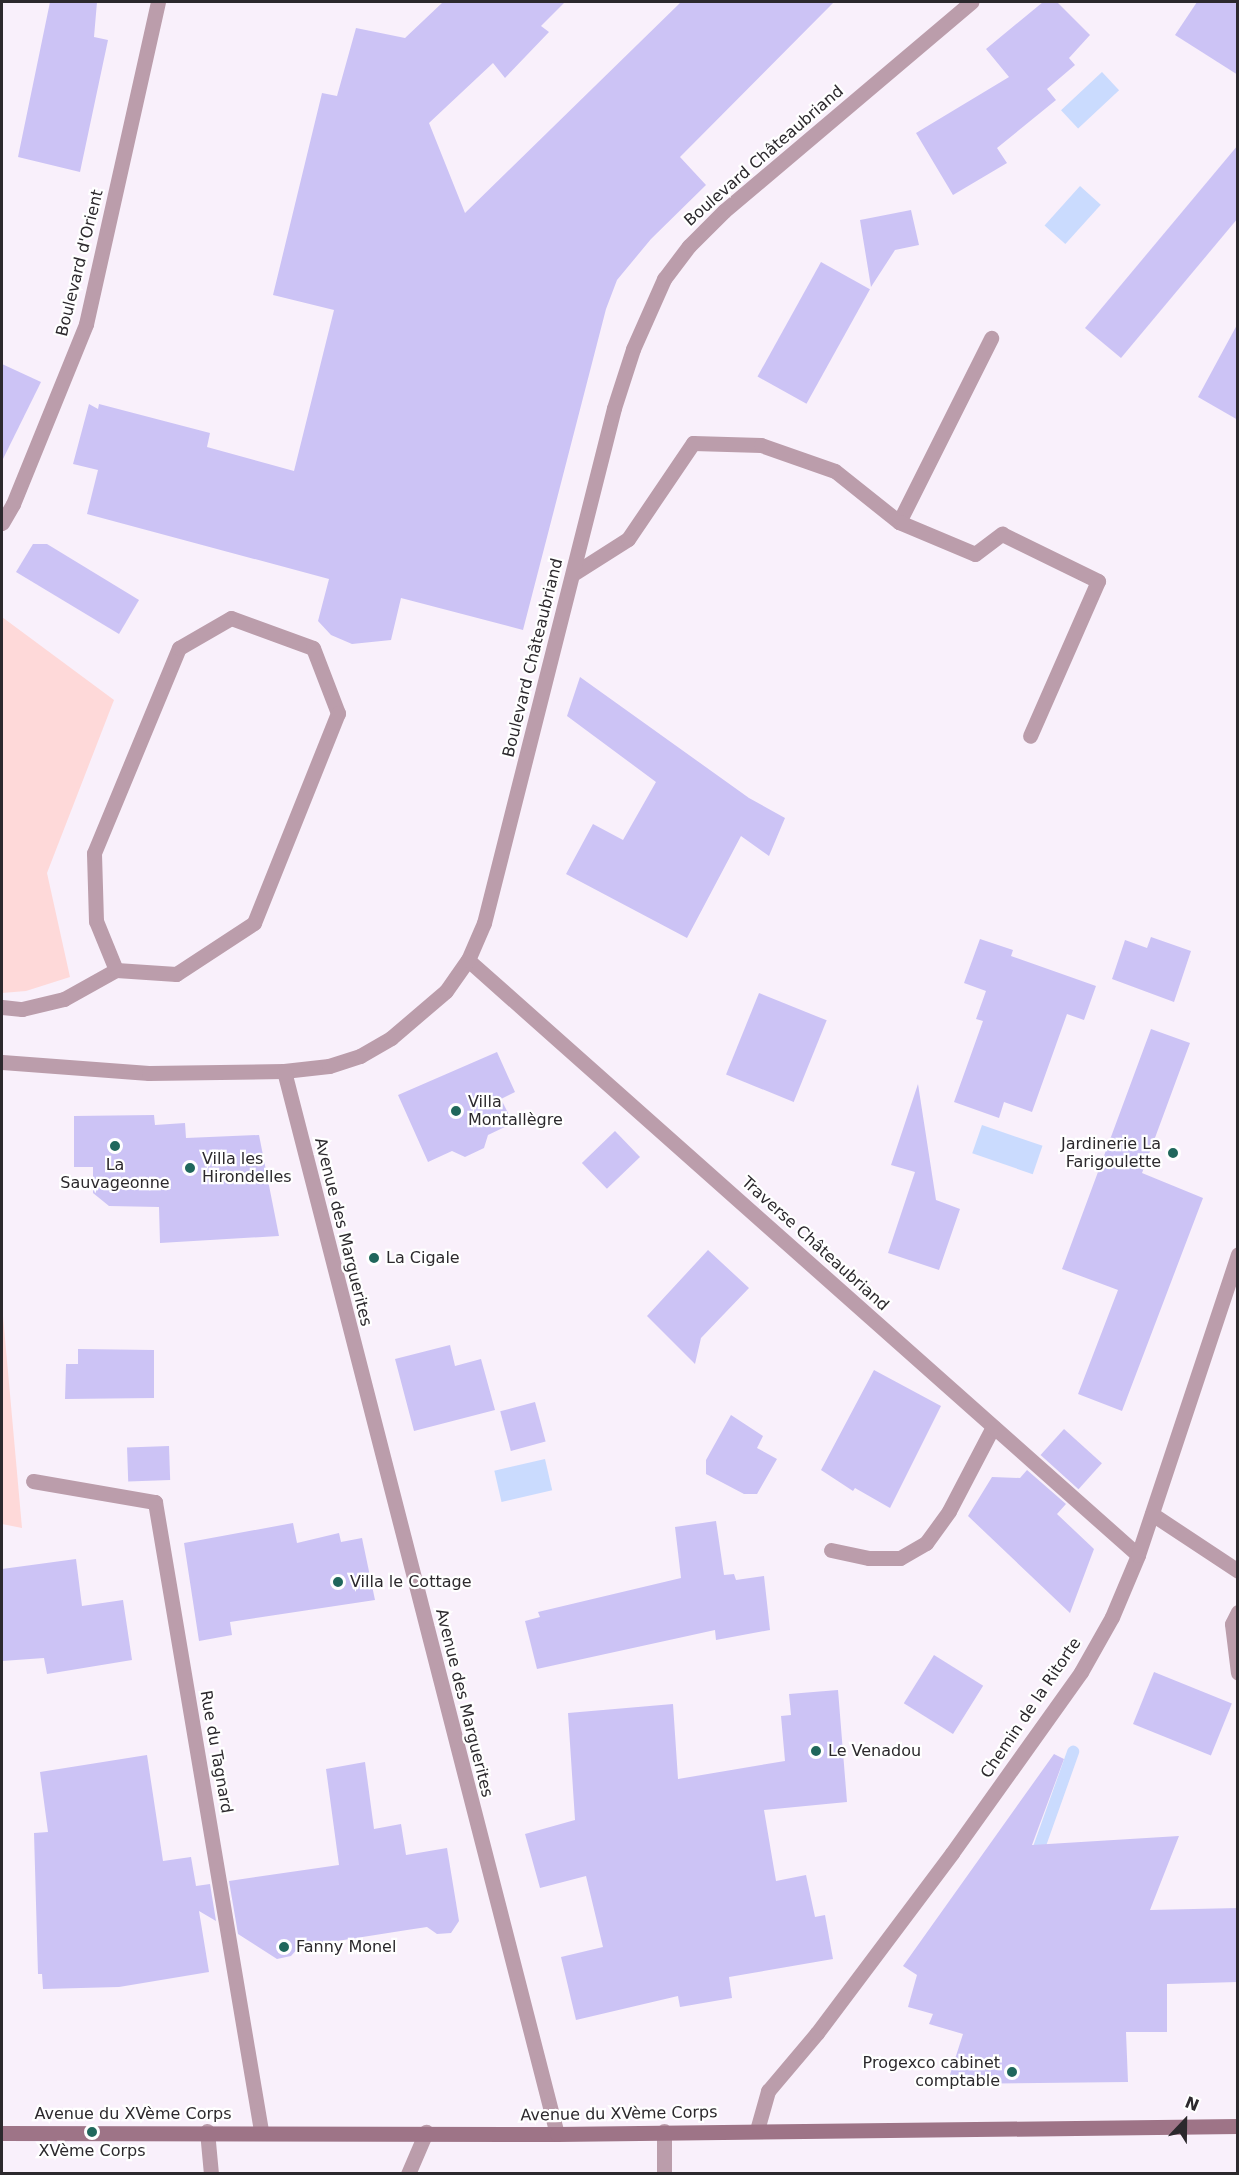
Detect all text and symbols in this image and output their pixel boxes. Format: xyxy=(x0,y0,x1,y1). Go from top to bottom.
street label: Boulevard Châteaubriand xyxy=(681,82,847,230)
street label: Boulevard d'Orient xyxy=(52,188,108,338)
street label: Boulevard Châteaubriand xyxy=(499,556,567,760)
place label: Villa Montallègre xyxy=(468,1092,563,1130)
marker: Villa Montallègre xyxy=(449,1104,463,1118)
place label: Jardinerie La Farigoulette xyxy=(1061,1134,1161,1172)
street label: Avenue des Marguerites xyxy=(310,1136,376,1328)
marker: La Sauvageonne xyxy=(108,1139,122,1153)
marker: Jardinerie La Farigoulette xyxy=(1166,1146,1180,1160)
place label: Villa les Hirondelles xyxy=(202,1149,292,1187)
place label: La Sauvageonne xyxy=(60,1155,170,1193)
marker: Villa les Hirondelles xyxy=(183,1161,197,1175)
street label: Traverse Châteaubriand xyxy=(737,1173,893,1315)
place label: La Cigale xyxy=(386,1248,460,1268)
marker: La Cigale xyxy=(367,1251,381,1265)
place label: Villa le Cottage xyxy=(350,1572,472,1592)
marker: Villa le Cottage xyxy=(331,1575,345,1589)
street label: Avenue des Marguerites xyxy=(431,1607,497,1799)
street label: Chemin de la Ritorte xyxy=(977,1634,1085,1782)
street label: Rue du Tagnard xyxy=(196,1689,236,1815)
place label: Le Venadou xyxy=(828,1741,921,1761)
marker: Le Venadou xyxy=(809,1744,823,1758)
place label: Fanny Monel xyxy=(296,1937,396,1957)
marker: Fanny Monel xyxy=(277,1940,291,1954)
place label: Progexco cabinet comptable xyxy=(863,2053,1000,2091)
marker: Progexco cabinet comptable xyxy=(1005,2065,1019,2079)
north arrow xyxy=(1155,2091,1215,2151)
text: N xyxy=(1182,2093,1202,2115)
street label: Avenue du XVème Corps xyxy=(520,2103,718,2125)
street label: Avenue du XVème Corps xyxy=(35,2104,231,2124)
marker: XVème Corps xyxy=(85,2125,99,2139)
place label: XVème Corps xyxy=(38,2141,146,2161)

